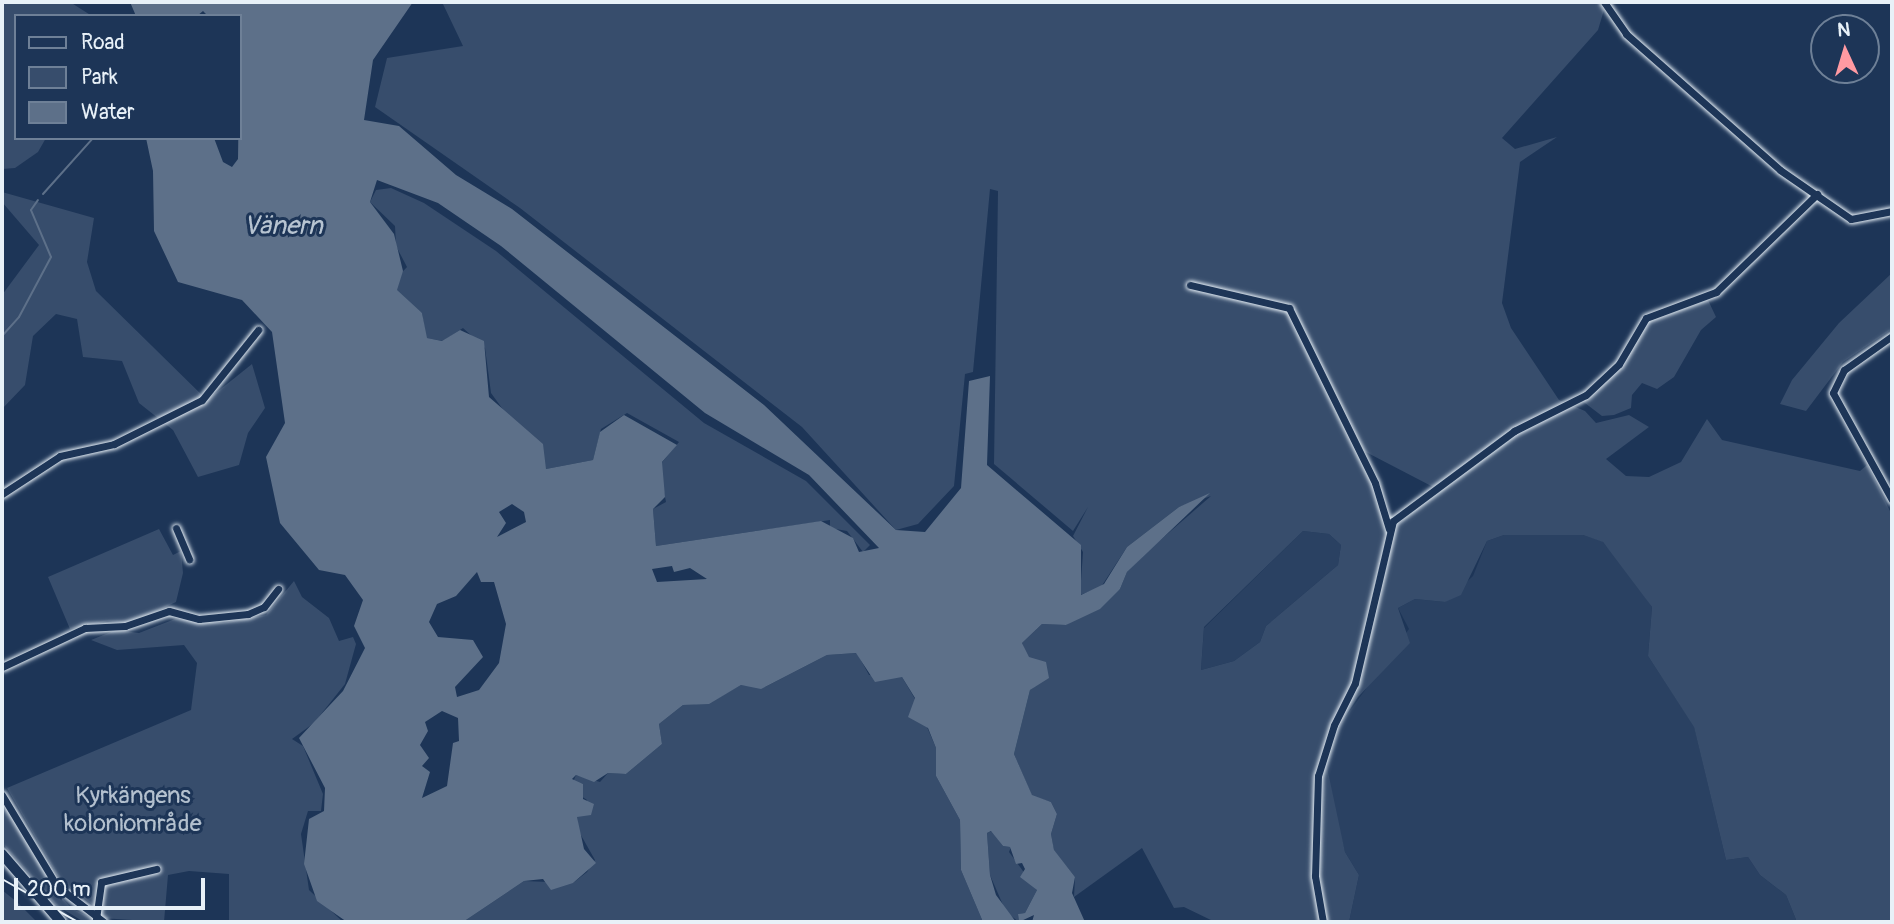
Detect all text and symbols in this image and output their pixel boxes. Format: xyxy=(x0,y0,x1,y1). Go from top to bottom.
legend xyxy=(14,14,242,140)
north arrow xyxy=(1810,14,1880,84)
text: N xyxy=(1836,18,1851,42)
text: Road xyxy=(81,29,125,56)
text: Park xyxy=(81,64,118,91)
text: Water xyxy=(81,99,134,126)
water label: Vänern xyxy=(243,211,323,243)
park label: Kyrkängens koloniområde xyxy=(64,782,202,838)
scale bar xyxy=(18,864,208,908)
text: 200 m xyxy=(27,876,91,903)

